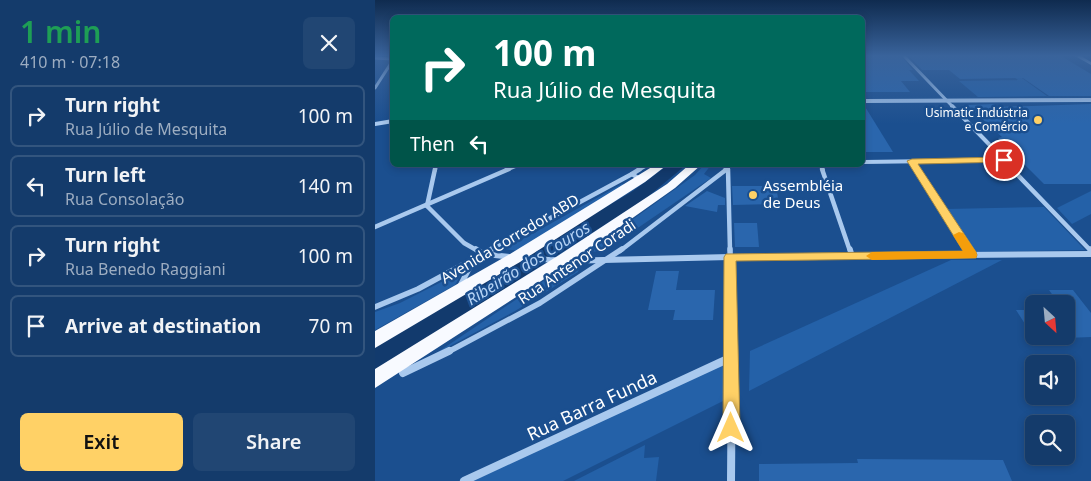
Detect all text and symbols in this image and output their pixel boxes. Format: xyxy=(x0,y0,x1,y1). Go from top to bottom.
text: 1 min xyxy=(20,11,101,52)
button: close xyxy=(303,17,355,69)
text: 100 m xyxy=(493,29,596,76)
icon: right xyxy=(410,35,475,100)
text: 410 m · 07:18 xyxy=(20,51,120,73)
text: Rua Júlio de Mesquita xyxy=(493,74,716,104)
text: Turn right xyxy=(65,92,160,118)
icon: right xyxy=(22,102,50,130)
text: 100 m xyxy=(298,103,353,129)
place label: Usimatic Indústria e Comércio xyxy=(925,104,1028,135)
marker: Usimatic Indústria e Comércio xyxy=(1032,114,1044,126)
text: Rua Júlio de Mesquita xyxy=(65,118,227,140)
icon: left xyxy=(465,130,493,158)
text: Then xyxy=(410,131,455,157)
pin xyxy=(983,139,1025,181)
icon: arrive xyxy=(990,146,1018,174)
text: Turn left xyxy=(65,162,146,188)
icon: left xyxy=(22,172,50,200)
text: 140 m xyxy=(298,173,353,199)
place label: Assembléia de Deus xyxy=(763,175,843,212)
text: Rua Consolação xyxy=(65,188,184,210)
street label: Avenida Corredor ABD xyxy=(437,189,582,287)
marker: Assembléia de Deus xyxy=(747,189,759,201)
street label: Rua Antenor Coradi xyxy=(514,214,639,308)
water label: Ribeirão dos Couros xyxy=(462,216,594,310)
text: Turn right xyxy=(65,232,160,258)
icon: right xyxy=(22,242,50,270)
text: 100 m xyxy=(298,243,353,269)
text: Rua Benedo Raggiani xyxy=(65,258,226,280)
north arrow xyxy=(1025,295,1075,345)
map controls xyxy=(1025,295,1075,465)
icon: arrive xyxy=(22,312,50,340)
text: Arrive at destination xyxy=(65,313,261,339)
text: 70 m xyxy=(309,313,353,339)
button: sound xyxy=(1025,355,1075,405)
street label: Rua Barra Funda xyxy=(523,364,661,446)
position arrow xyxy=(704,401,756,453)
button: Exit xyxy=(20,413,183,471)
button: Share xyxy=(193,413,355,471)
button: search xyxy=(1025,415,1075,465)

